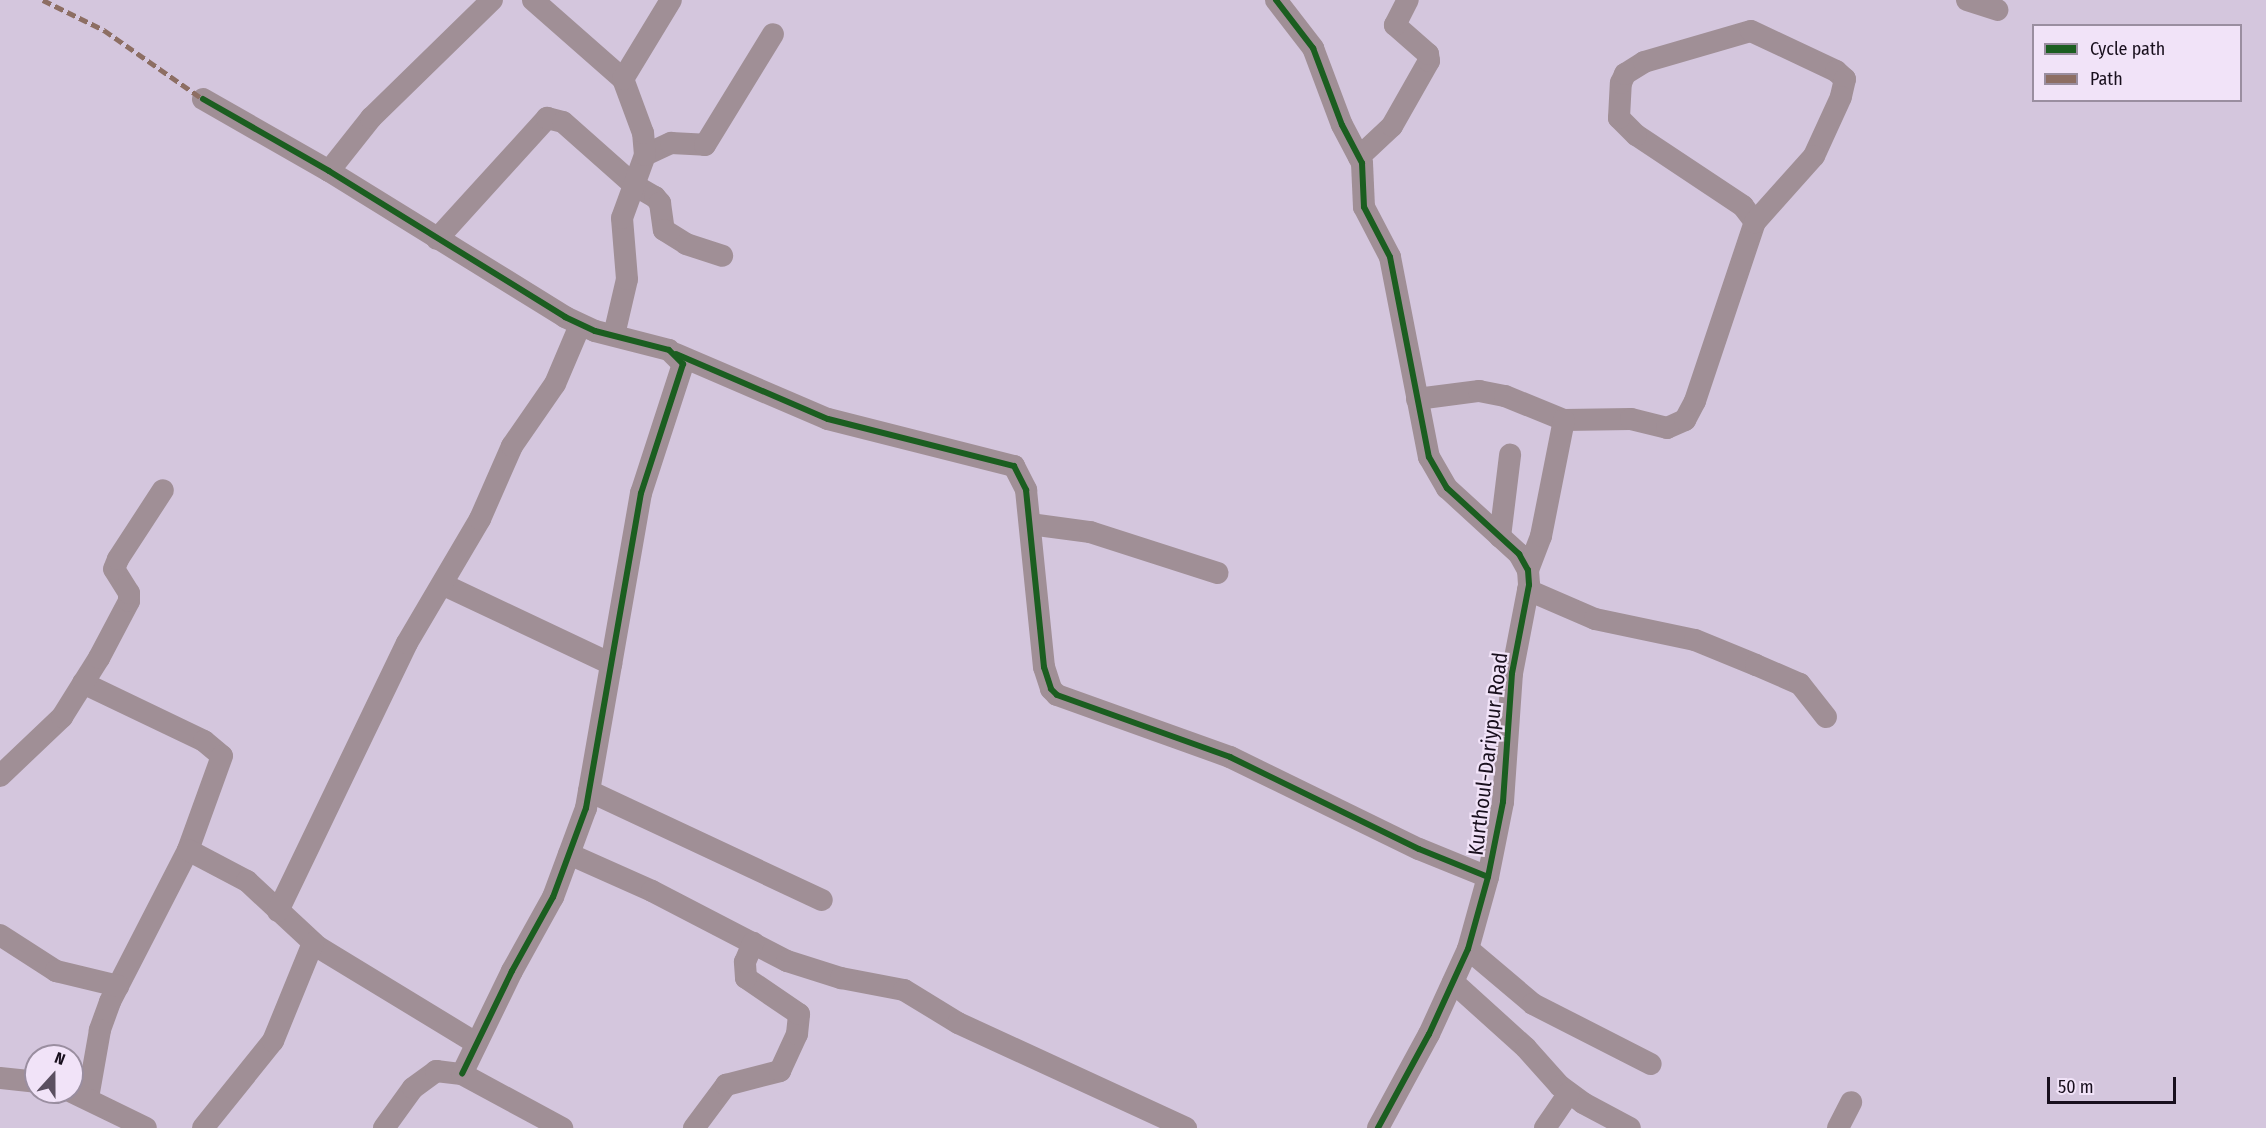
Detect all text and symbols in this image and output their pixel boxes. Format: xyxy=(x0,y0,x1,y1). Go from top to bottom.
legend xyxy=(2032,24,2242,102)
text: Cycle path xyxy=(2090,38,2165,60)
text: Path xyxy=(2090,68,2123,90)
street label: Kurthoul-Dariypur Road xyxy=(1463,651,1513,857)
north arrow xyxy=(24,1044,84,1104)
text: N xyxy=(52,1048,68,1069)
scale bar xyxy=(2050,1065,2179,1103)
text: 50 m xyxy=(2058,1076,2094,1098)

